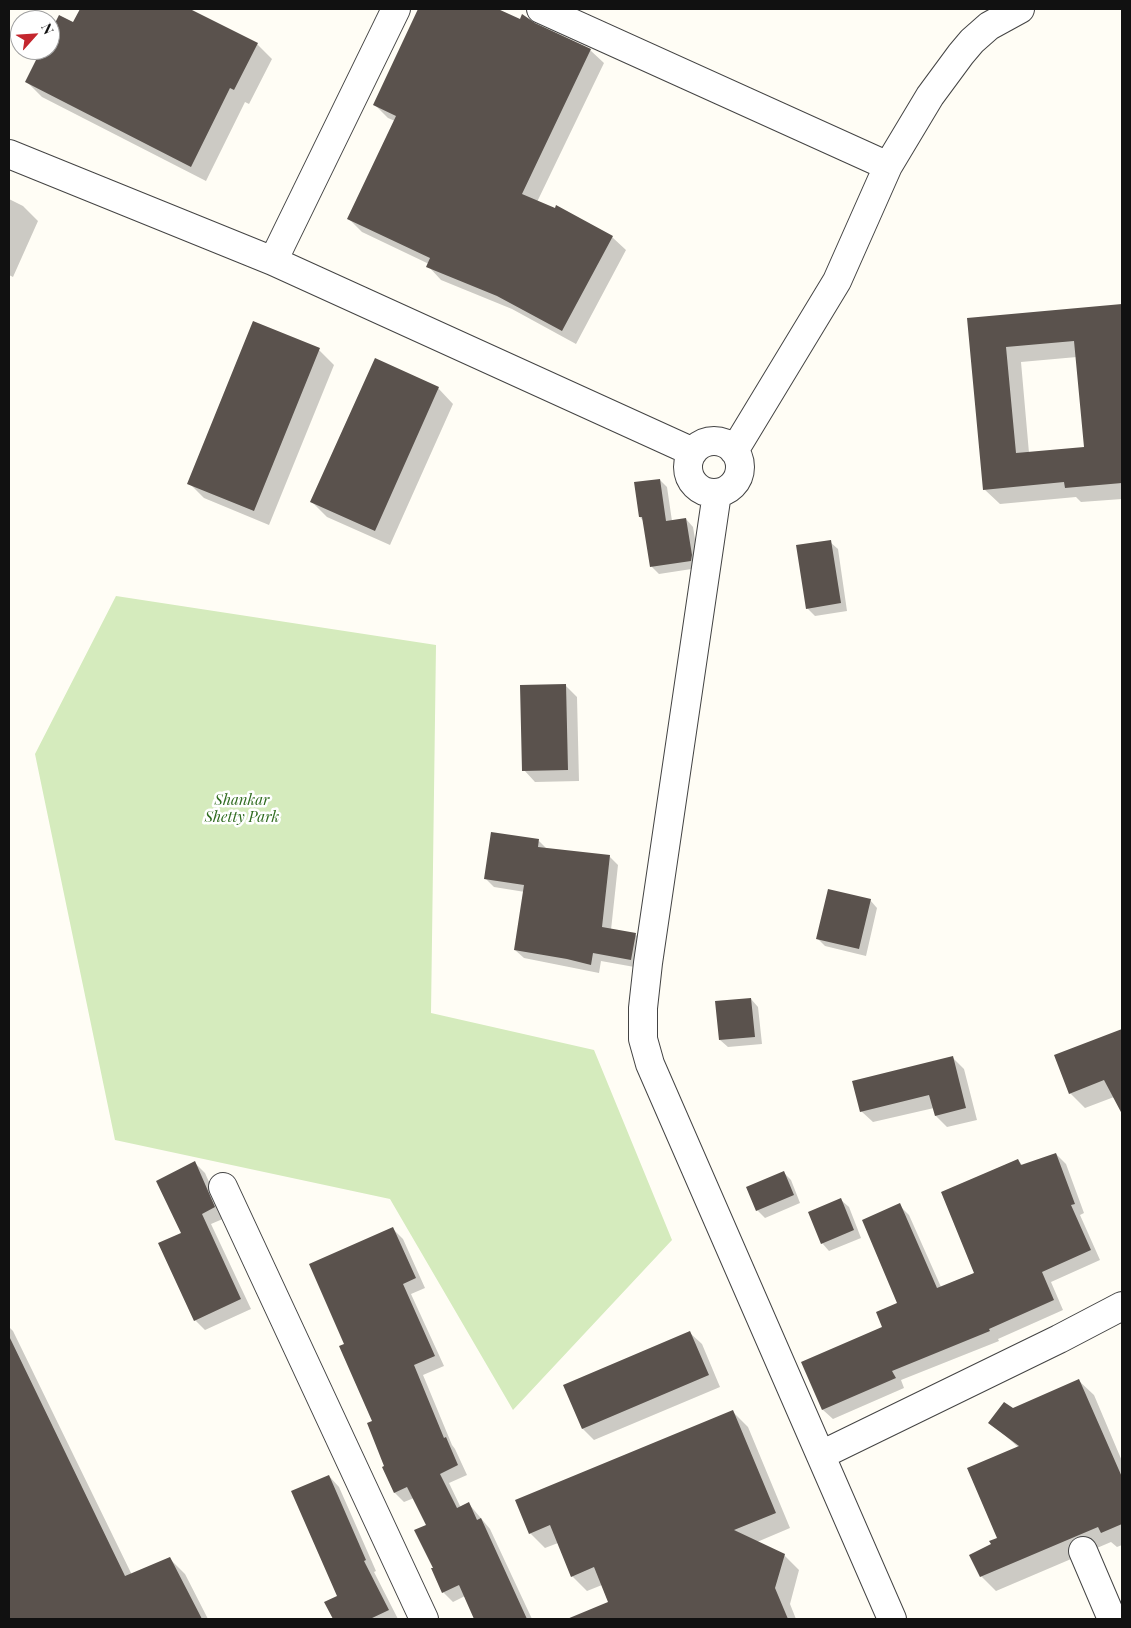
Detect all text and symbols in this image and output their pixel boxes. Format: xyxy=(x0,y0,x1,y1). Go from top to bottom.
north arrow xyxy=(10,10,60,60)
text: N xyxy=(37,20,59,37)
park label: Shankar Shetty Park xyxy=(205,791,279,826)

